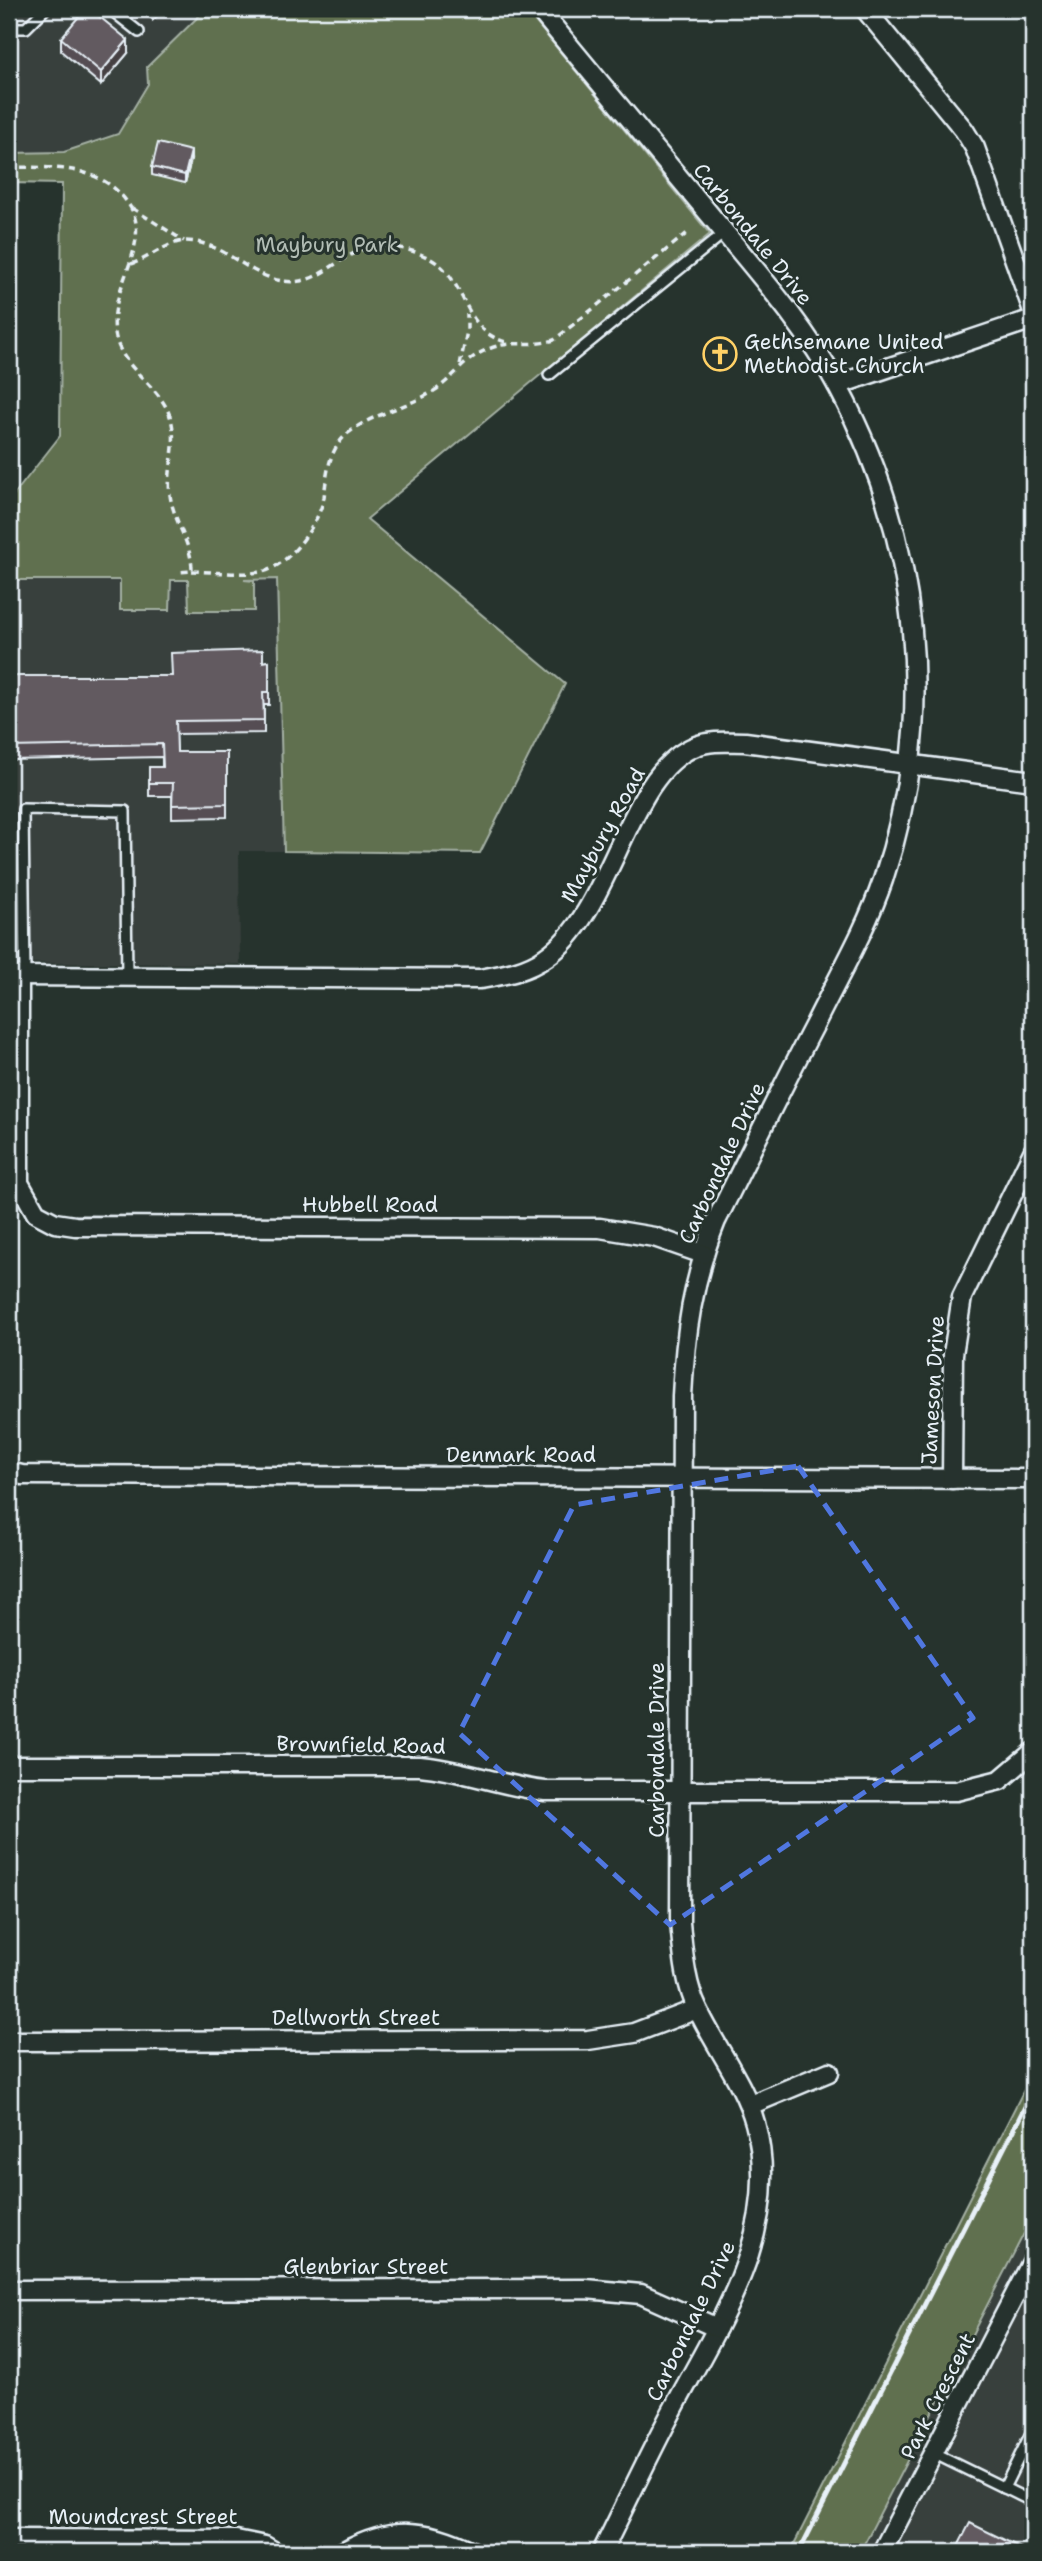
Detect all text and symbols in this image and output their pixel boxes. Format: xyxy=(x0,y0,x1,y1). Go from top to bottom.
street label: Carbondale Drive xyxy=(687,157,819,311)
park label: Maybury Park xyxy=(256,231,398,259)
place label: Gethsemane United Methodist Church xyxy=(744,328,944,380)
church icon: Gethsemane United Methodist Church xyxy=(701,335,739,373)
street label: Maybury Road xyxy=(554,762,652,908)
street label: Carbondale Drive xyxy=(672,1078,772,1248)
street label: Hubbell Road xyxy=(302,1191,438,1219)
street label: Jameson Drive xyxy=(915,1315,951,1465)
street label: Denmark Road xyxy=(446,1441,596,1469)
street label: Carbondale Drive xyxy=(643,1662,671,1838)
street label: Brownfield Road xyxy=(276,1730,446,1760)
street label: Dellworth Street xyxy=(272,2004,440,2032)
street label: Carbondale Drive xyxy=(640,2236,742,2406)
street label: Glenbriar Street xyxy=(283,2253,449,2281)
street label: Park Crescent xyxy=(894,2328,982,2464)
street label: Moundcrest Street xyxy=(48,2503,238,2531)

